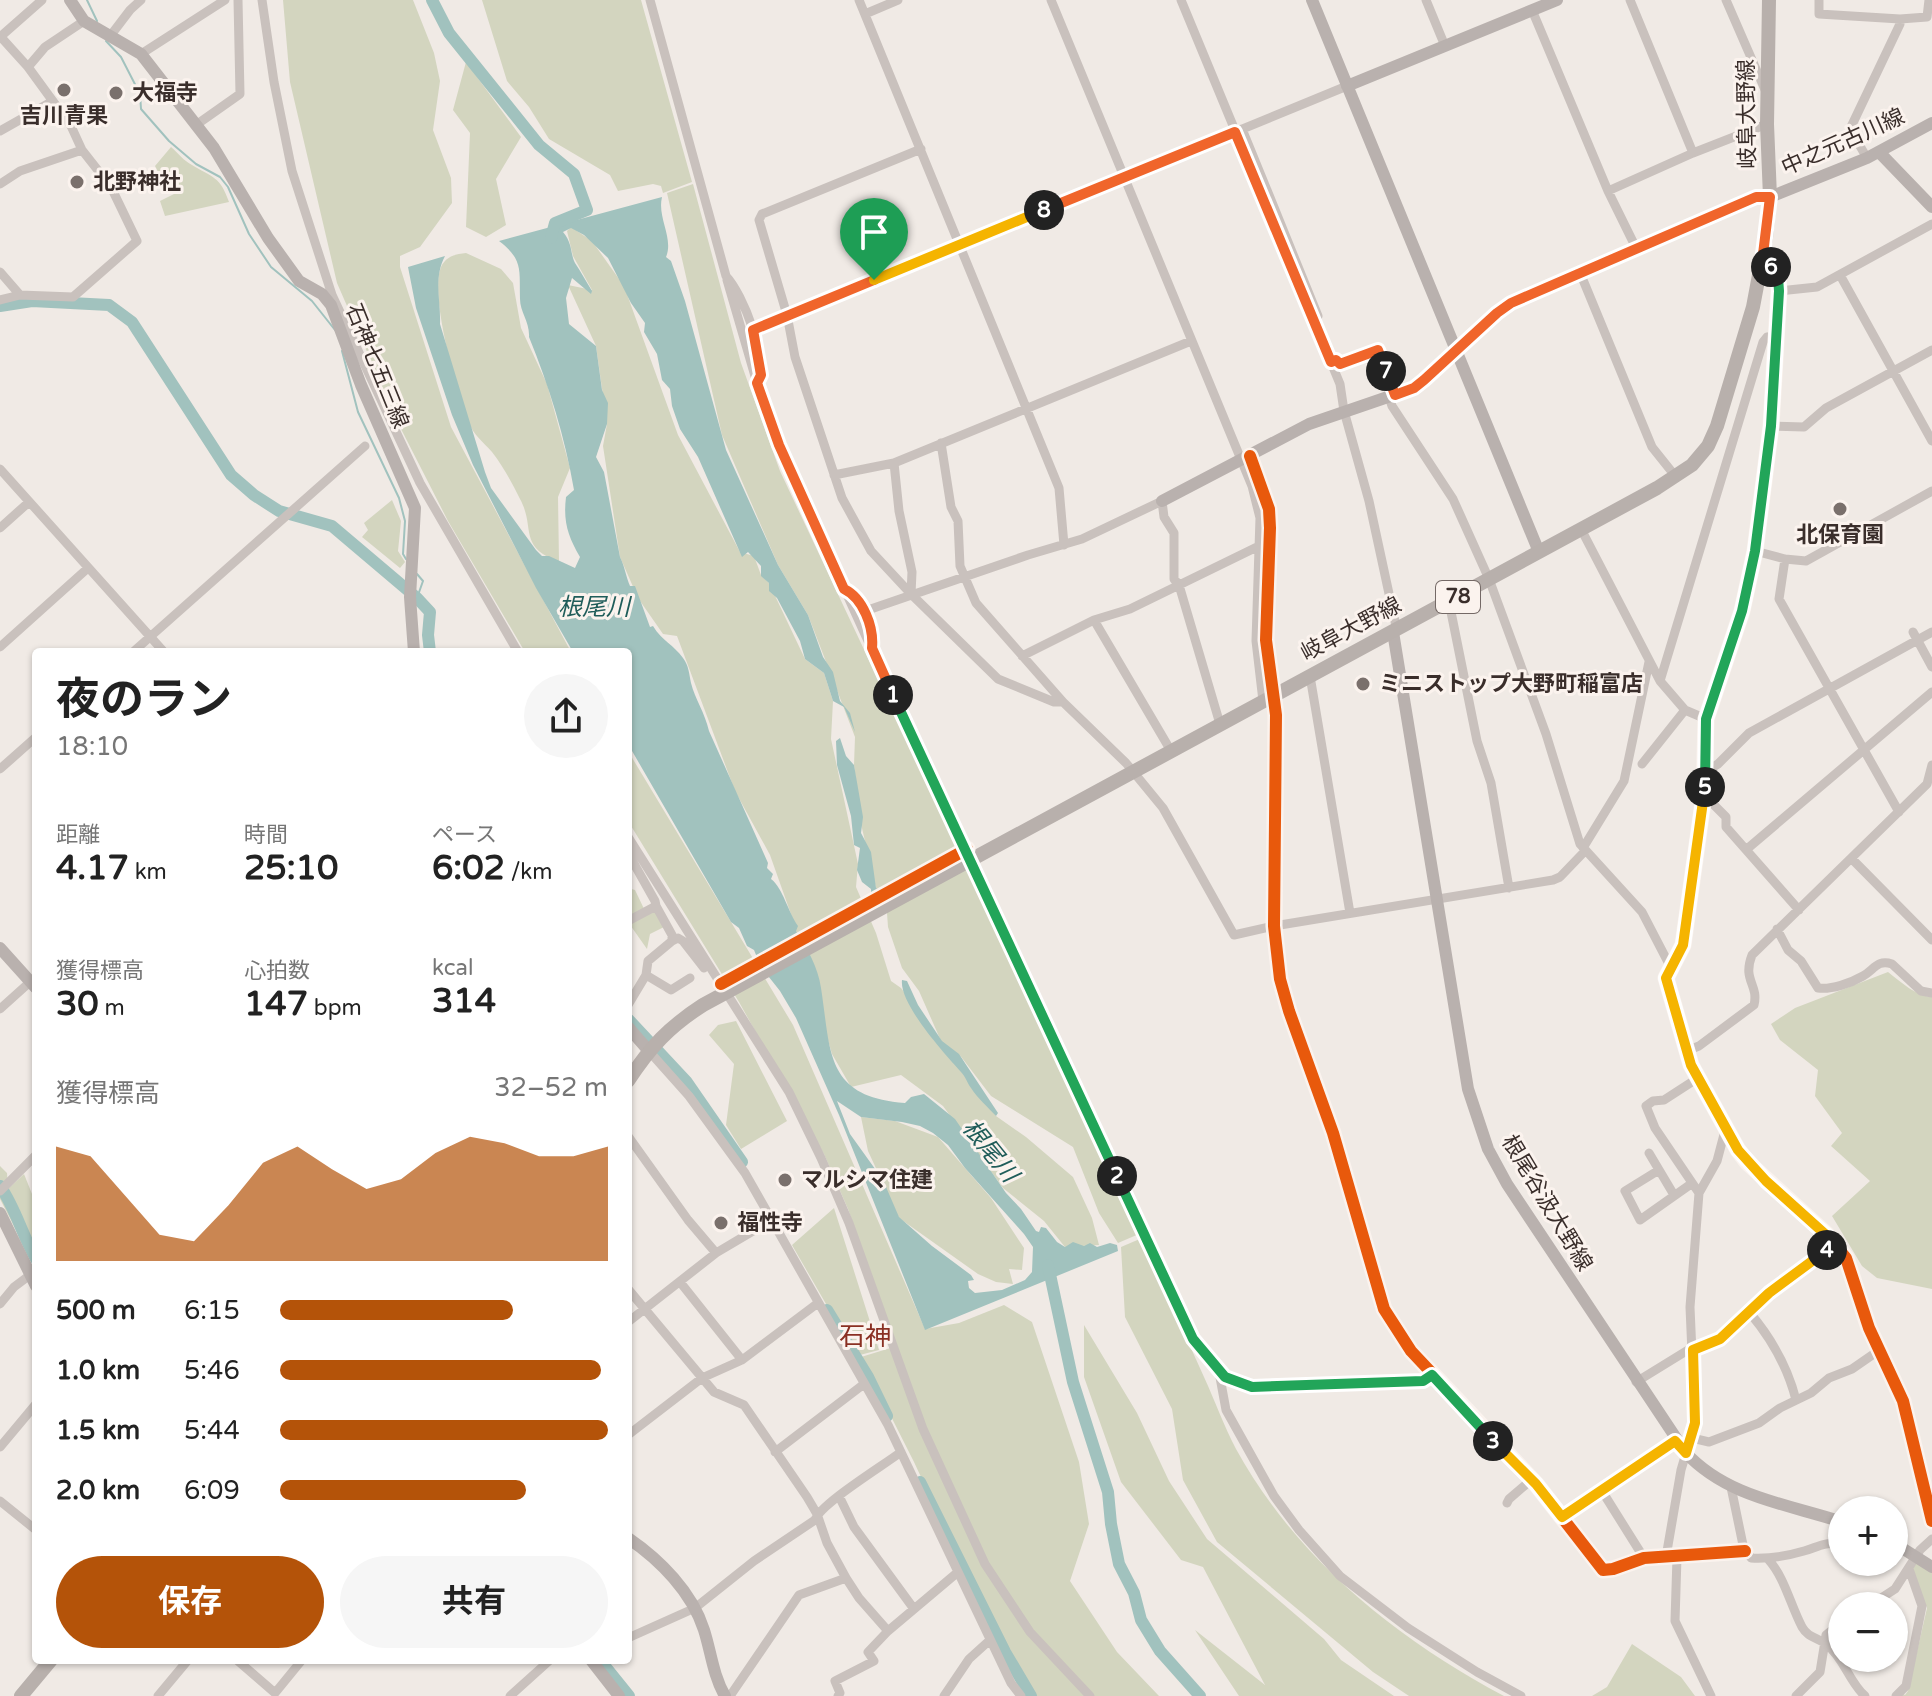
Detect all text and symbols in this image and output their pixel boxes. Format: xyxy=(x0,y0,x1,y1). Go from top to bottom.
street label: 岐阜大野線 xyxy=(1733,59,1761,169)
place label: 大福寺 xyxy=(132,80,198,106)
marker: 吉川青果 xyxy=(55,81,73,99)
marker: 大福寺 xyxy=(107,84,125,102)
place label: 吉川青果 xyxy=(20,103,108,129)
street label: 中之元古川線 xyxy=(1777,103,1909,181)
place label: 北野神社 xyxy=(93,169,181,195)
marker: 北野神社 xyxy=(68,173,86,191)
pin: 8 xyxy=(1024,190,1064,230)
text: 8 xyxy=(1037,197,1051,223)
pin xyxy=(840,198,908,280)
icon: arrive xyxy=(852,210,896,254)
pin: 6 xyxy=(1751,247,1791,287)
text: 6 xyxy=(1764,254,1778,280)
street label: 石神七五三線 xyxy=(340,300,414,432)
pin: 7 xyxy=(1366,351,1406,391)
text: 7 xyxy=(1379,358,1393,384)
marker: 北保育園 xyxy=(1831,500,1849,518)
place label: 北保育園 xyxy=(1796,522,1884,548)
road number: 78 xyxy=(1436,581,1480,613)
street label: 岐阜大野線 xyxy=(1296,592,1406,666)
water label: 根尾川 xyxy=(558,593,633,622)
place label: ミニストップ大野町稲富店 xyxy=(1379,671,1643,697)
text: 夜のラン xyxy=(56,674,232,727)
button: share xyxy=(524,674,608,758)
pin: 1 xyxy=(873,675,913,715)
marker: ミニストップ大野町稲富店 xyxy=(1354,675,1372,693)
text: 1 xyxy=(886,682,900,708)
text: 18:10 xyxy=(56,731,128,762)
pin: 5 xyxy=(1685,767,1725,807)
text: 5 xyxy=(1698,774,1712,800)
text: 距離 xyxy=(56,822,100,848)
text: 時間 xyxy=(244,822,288,848)
text: ペース xyxy=(432,822,497,848)
text: 4.17 xyxy=(56,848,129,889)
text: 25:10 xyxy=(244,848,338,889)
text: 6:02 xyxy=(432,848,505,889)
text: km xyxy=(129,859,167,885)
text: /km xyxy=(505,859,553,885)
text: kcal xyxy=(432,955,473,981)
text: 獲得標高 xyxy=(56,958,144,984)
text: 心拍数 xyxy=(244,958,310,984)
text: 314 xyxy=(432,981,496,1022)
text: 30 xyxy=(56,984,99,1025)
text: 147 xyxy=(244,984,308,1025)
text: m xyxy=(99,995,125,1021)
text: bpm xyxy=(308,995,362,1021)
text: 32–52 m xyxy=(494,1072,608,1103)
text: 獲得標高 xyxy=(56,1078,160,1109)
water label: 根尾川 xyxy=(956,1114,1026,1190)
street label: 根尾谷汲大野線 xyxy=(1496,1130,1598,1276)
pin: 2 xyxy=(1097,1156,1137,1196)
text: 2 xyxy=(1110,1163,1124,1189)
place label: マルシマ住建 xyxy=(801,1167,933,1193)
marker: マルシマ住建 xyxy=(776,1171,794,1189)
place label: 福性寺 xyxy=(737,1210,803,1236)
marker: 福性寺 xyxy=(712,1214,730,1232)
pin: 4 xyxy=(1807,1230,1847,1270)
text: 4 xyxy=(1820,1237,1834,1263)
text: 500 m xyxy=(56,1295,136,1326)
text: 6:15 xyxy=(184,1295,240,1326)
district label: 石神 xyxy=(839,1321,891,1352)
text: 1.0 km xyxy=(56,1355,140,1386)
text: 5:46 xyxy=(184,1355,240,1386)
text: 1.5 km xyxy=(56,1415,140,1446)
text: 5:44 xyxy=(184,1415,240,1446)
pin: 3 xyxy=(1473,1421,1513,1461)
text: 3 xyxy=(1486,1428,1500,1454)
text: 2.0 km xyxy=(56,1475,140,1506)
text: 6:09 xyxy=(184,1475,240,1506)
map controls xyxy=(1828,1496,1908,1672)
button: + xyxy=(1828,1496,1908,1576)
button: 保存 xyxy=(56,1556,324,1648)
button: 共有 xyxy=(340,1556,608,1648)
button: − xyxy=(1828,1592,1908,1672)

